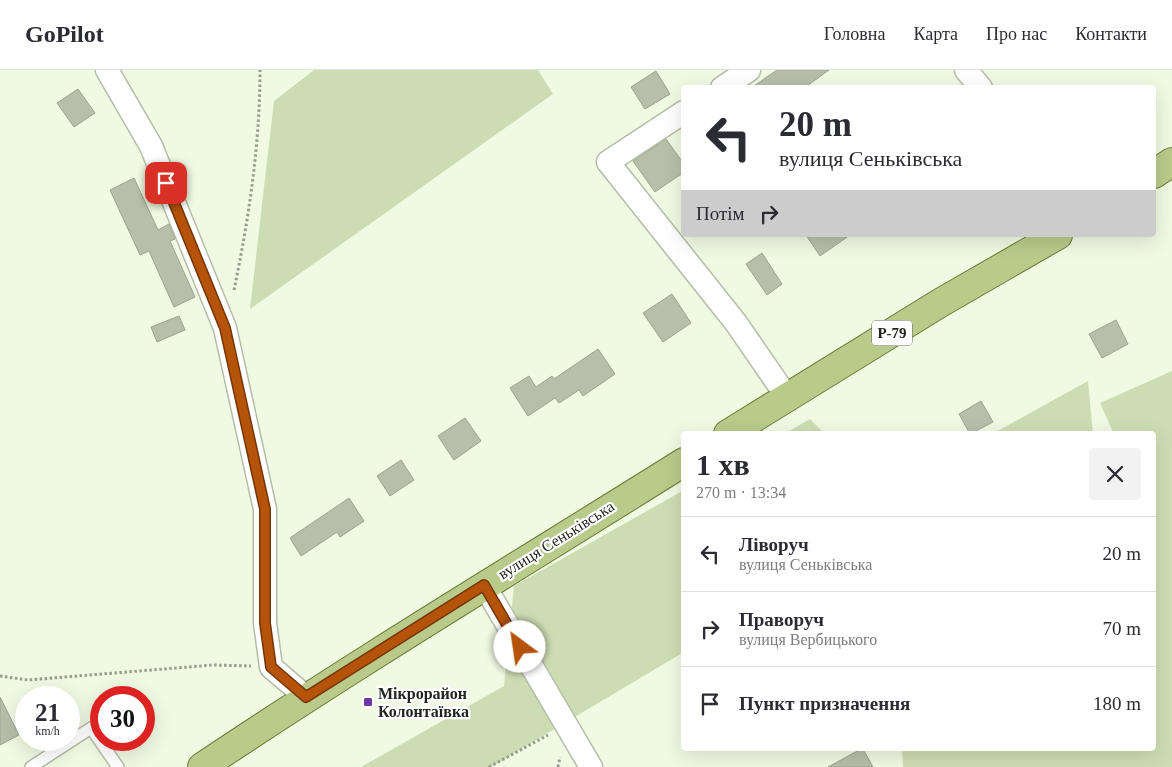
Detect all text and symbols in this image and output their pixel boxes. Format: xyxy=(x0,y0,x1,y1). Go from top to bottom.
text: GoPilot xyxy=(25,21,104,47)
text: Головна xyxy=(824,24,885,44)
text: Карта xyxy=(913,24,958,44)
text: Про нас xyxy=(986,24,1047,44)
text: Контакти xyxy=(1075,24,1147,44)
icon: left xyxy=(696,105,761,170)
text: 20 m xyxy=(779,105,852,144)
text: вулиця Сенькiвська xyxy=(779,146,962,171)
pin xyxy=(145,162,187,204)
icon: arrive xyxy=(152,169,180,197)
icon: right xyxy=(755,200,783,228)
text: Потім xyxy=(696,203,745,224)
road number: Р-79 xyxy=(872,320,912,346)
text: 1 хв xyxy=(696,448,750,481)
button: close xyxy=(1089,448,1141,500)
text: 270 m · 13:34 xyxy=(696,484,786,501)
street label: вулиця Сенькiвська xyxy=(495,497,618,583)
text: Ліворуч xyxy=(739,534,809,555)
icon: left xyxy=(696,540,724,568)
text: 20 m xyxy=(1102,543,1141,564)
text: вулиця Сенькiвська xyxy=(739,556,872,573)
text: Праворуч xyxy=(739,609,824,630)
icon: right xyxy=(696,615,724,643)
text: 70 m xyxy=(1102,618,1141,639)
position arrow xyxy=(493,620,545,672)
text: вулиця Вербицького xyxy=(739,631,877,648)
place label: Мiкрорайон Колонтаївка xyxy=(378,685,469,720)
speed limit sign: 30 xyxy=(90,686,155,751)
icon: arrive xyxy=(696,690,724,718)
text: Пункт призначення xyxy=(739,693,910,714)
text: 180 m xyxy=(1093,693,1141,714)
marker: Мiкрорайон Колонтаївка xyxy=(362,696,374,708)
text: 21 xyxy=(35,699,60,726)
text: km/h xyxy=(35,724,60,738)

